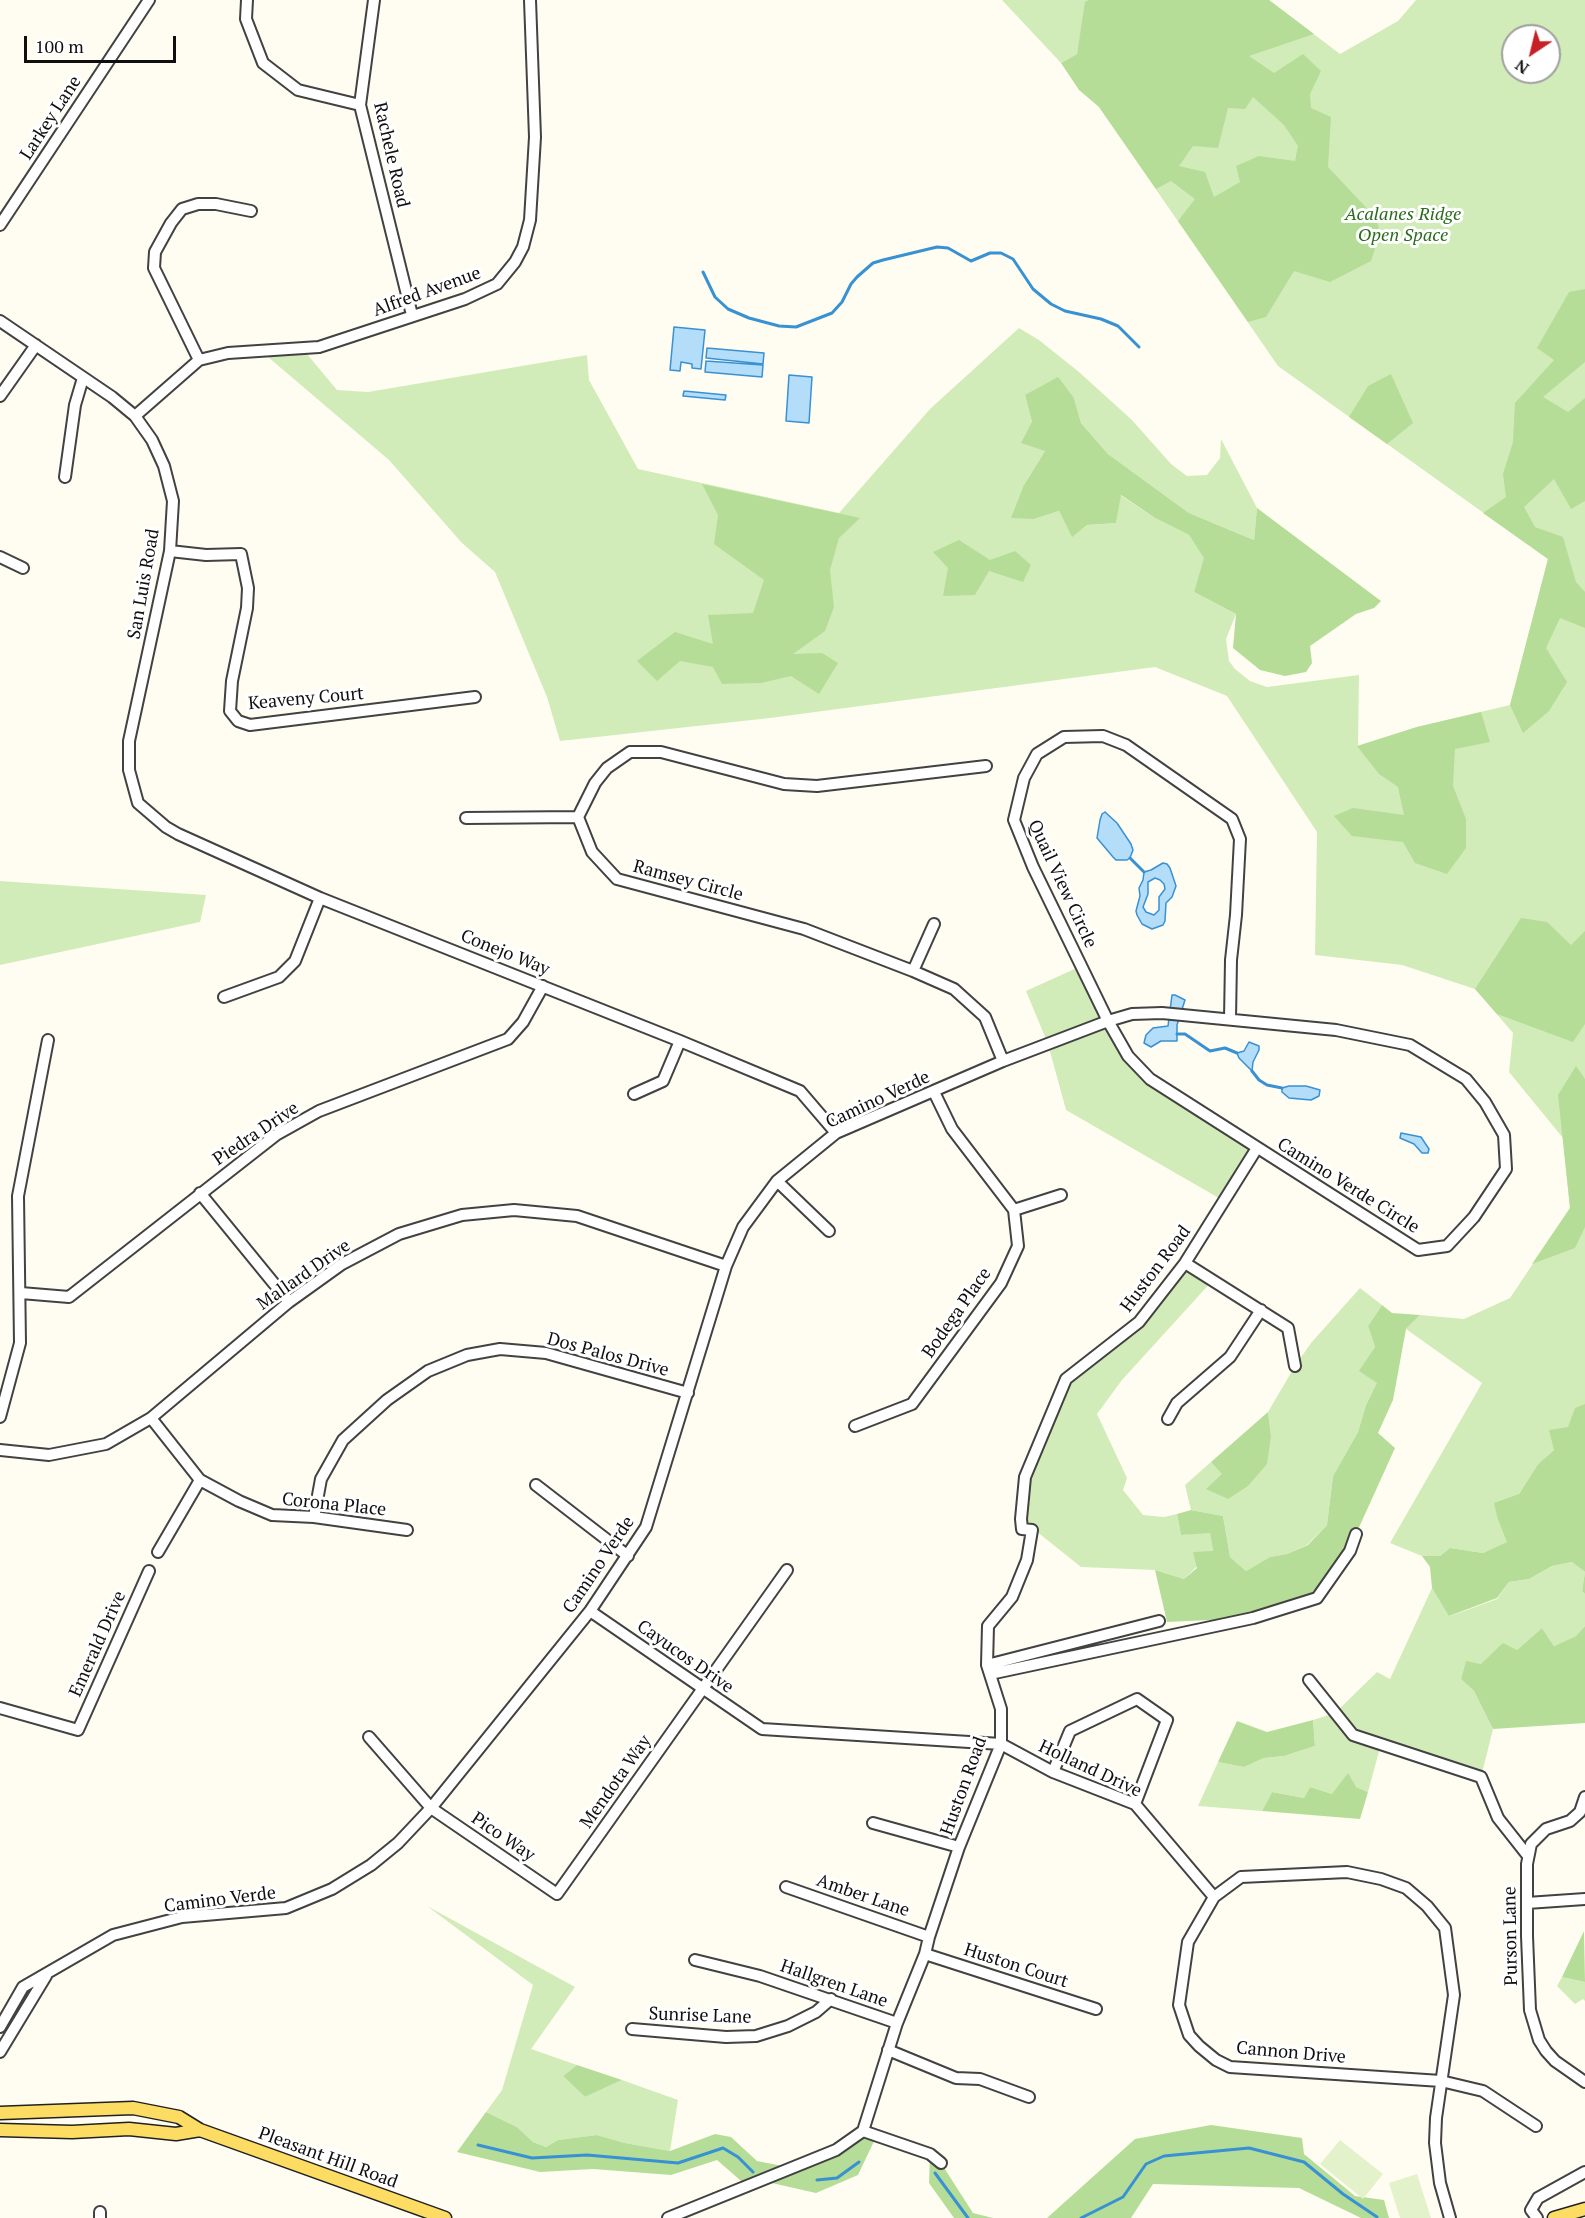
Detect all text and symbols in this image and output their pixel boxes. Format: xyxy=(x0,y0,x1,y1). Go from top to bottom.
scale bar xyxy=(27,24,178,62)
north arrow xyxy=(1501,24,1561,84)
text: 100 m xyxy=(35,34,84,58)
text: N xyxy=(1511,55,1533,80)
street label: Larkey Lane xyxy=(16,72,86,164)
street label: Rachele Road xyxy=(368,100,414,210)
park label: Acalanes Ridge Open Space xyxy=(1345,204,1461,246)
street label: Alfred Avenue xyxy=(370,263,484,321)
street label: San Luis Road xyxy=(124,527,164,641)
street label: Keaveny Court xyxy=(247,683,365,715)
street label: Quail View Circle xyxy=(1023,816,1101,952)
street label: Ramsey Circle xyxy=(631,856,745,906)
street label: Conejo Way xyxy=(457,925,553,981)
street label: Camino Verde xyxy=(823,1066,933,1134)
street label: Piedra Drive xyxy=(209,1098,303,1170)
street label: Camino Verde Circle xyxy=(1273,1134,1423,1238)
street label: Huston Road xyxy=(1116,1221,1196,1317)
street label: Mallard Drive xyxy=(253,1235,355,1315)
street label: Bodega Place xyxy=(918,1264,996,1362)
street label: Dos Palos Drive xyxy=(545,1328,671,1382)
street label: Corona Place xyxy=(281,1489,387,1521)
street label: Camino Verde xyxy=(559,1512,639,1618)
street label: Emerald Drive xyxy=(65,1588,131,1700)
street label: Cayucos Drive xyxy=(632,1616,738,1698)
street label: Mendota Way xyxy=(576,1731,656,1833)
street label: Huston Road xyxy=(936,1734,992,1838)
street label: Holland Drive xyxy=(1035,1736,1145,1802)
street label: Pico Way xyxy=(467,1808,539,1866)
street label: Amber Lane xyxy=(814,1870,912,1922)
street label: Camino Verde xyxy=(163,1882,277,1918)
street label: Purson Lane xyxy=(1499,1886,1523,1986)
street label: Huston Court xyxy=(961,1939,1071,1993)
street label: Hallgren Lane xyxy=(777,1956,891,2012)
street label: Sunrise Lane xyxy=(648,2003,752,2029)
street label: Cannon Drive xyxy=(1235,2037,1347,2069)
street label: Pleasant Hill Road xyxy=(255,2123,401,2193)

